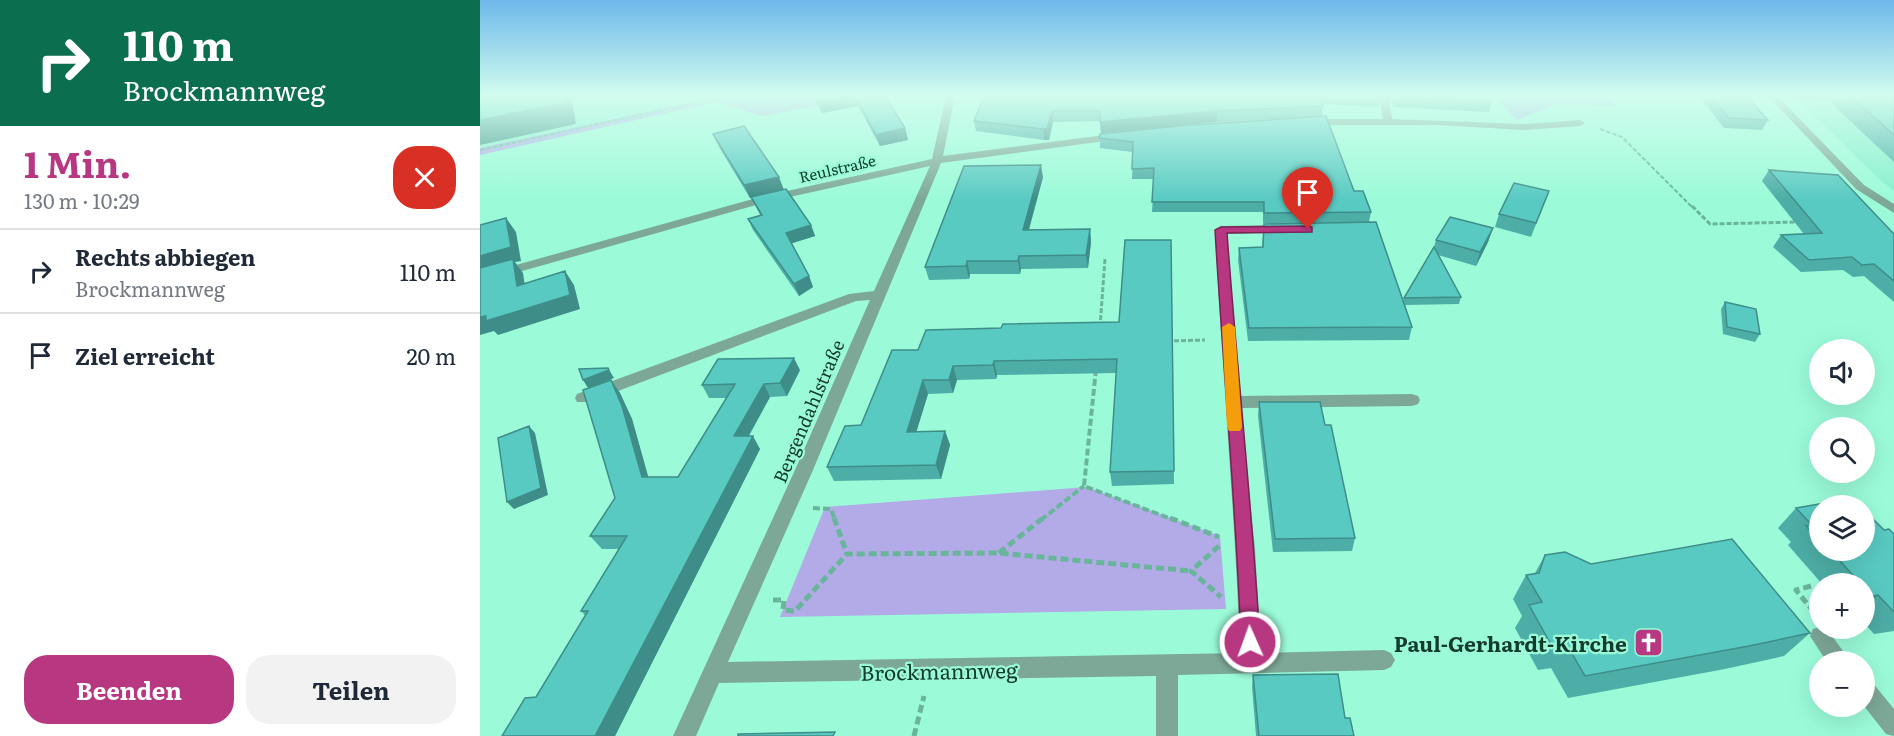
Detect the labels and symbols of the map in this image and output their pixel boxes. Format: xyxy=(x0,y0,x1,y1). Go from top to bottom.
street label: Reulstraße xyxy=(796,148,878,188)
pin xyxy=(1282,167,1333,229)
street label: Bergendahlstraße xyxy=(766,335,850,487)
position arrow xyxy=(1218,610,1282,674)
church icon: Paul-Gerhardt-Kirche xyxy=(1632,626,1664,658)
place label: Paul-Gerhardt-Kirche xyxy=(1394,627,1627,658)
street label: Brockmannweg xyxy=(860,653,1018,687)

